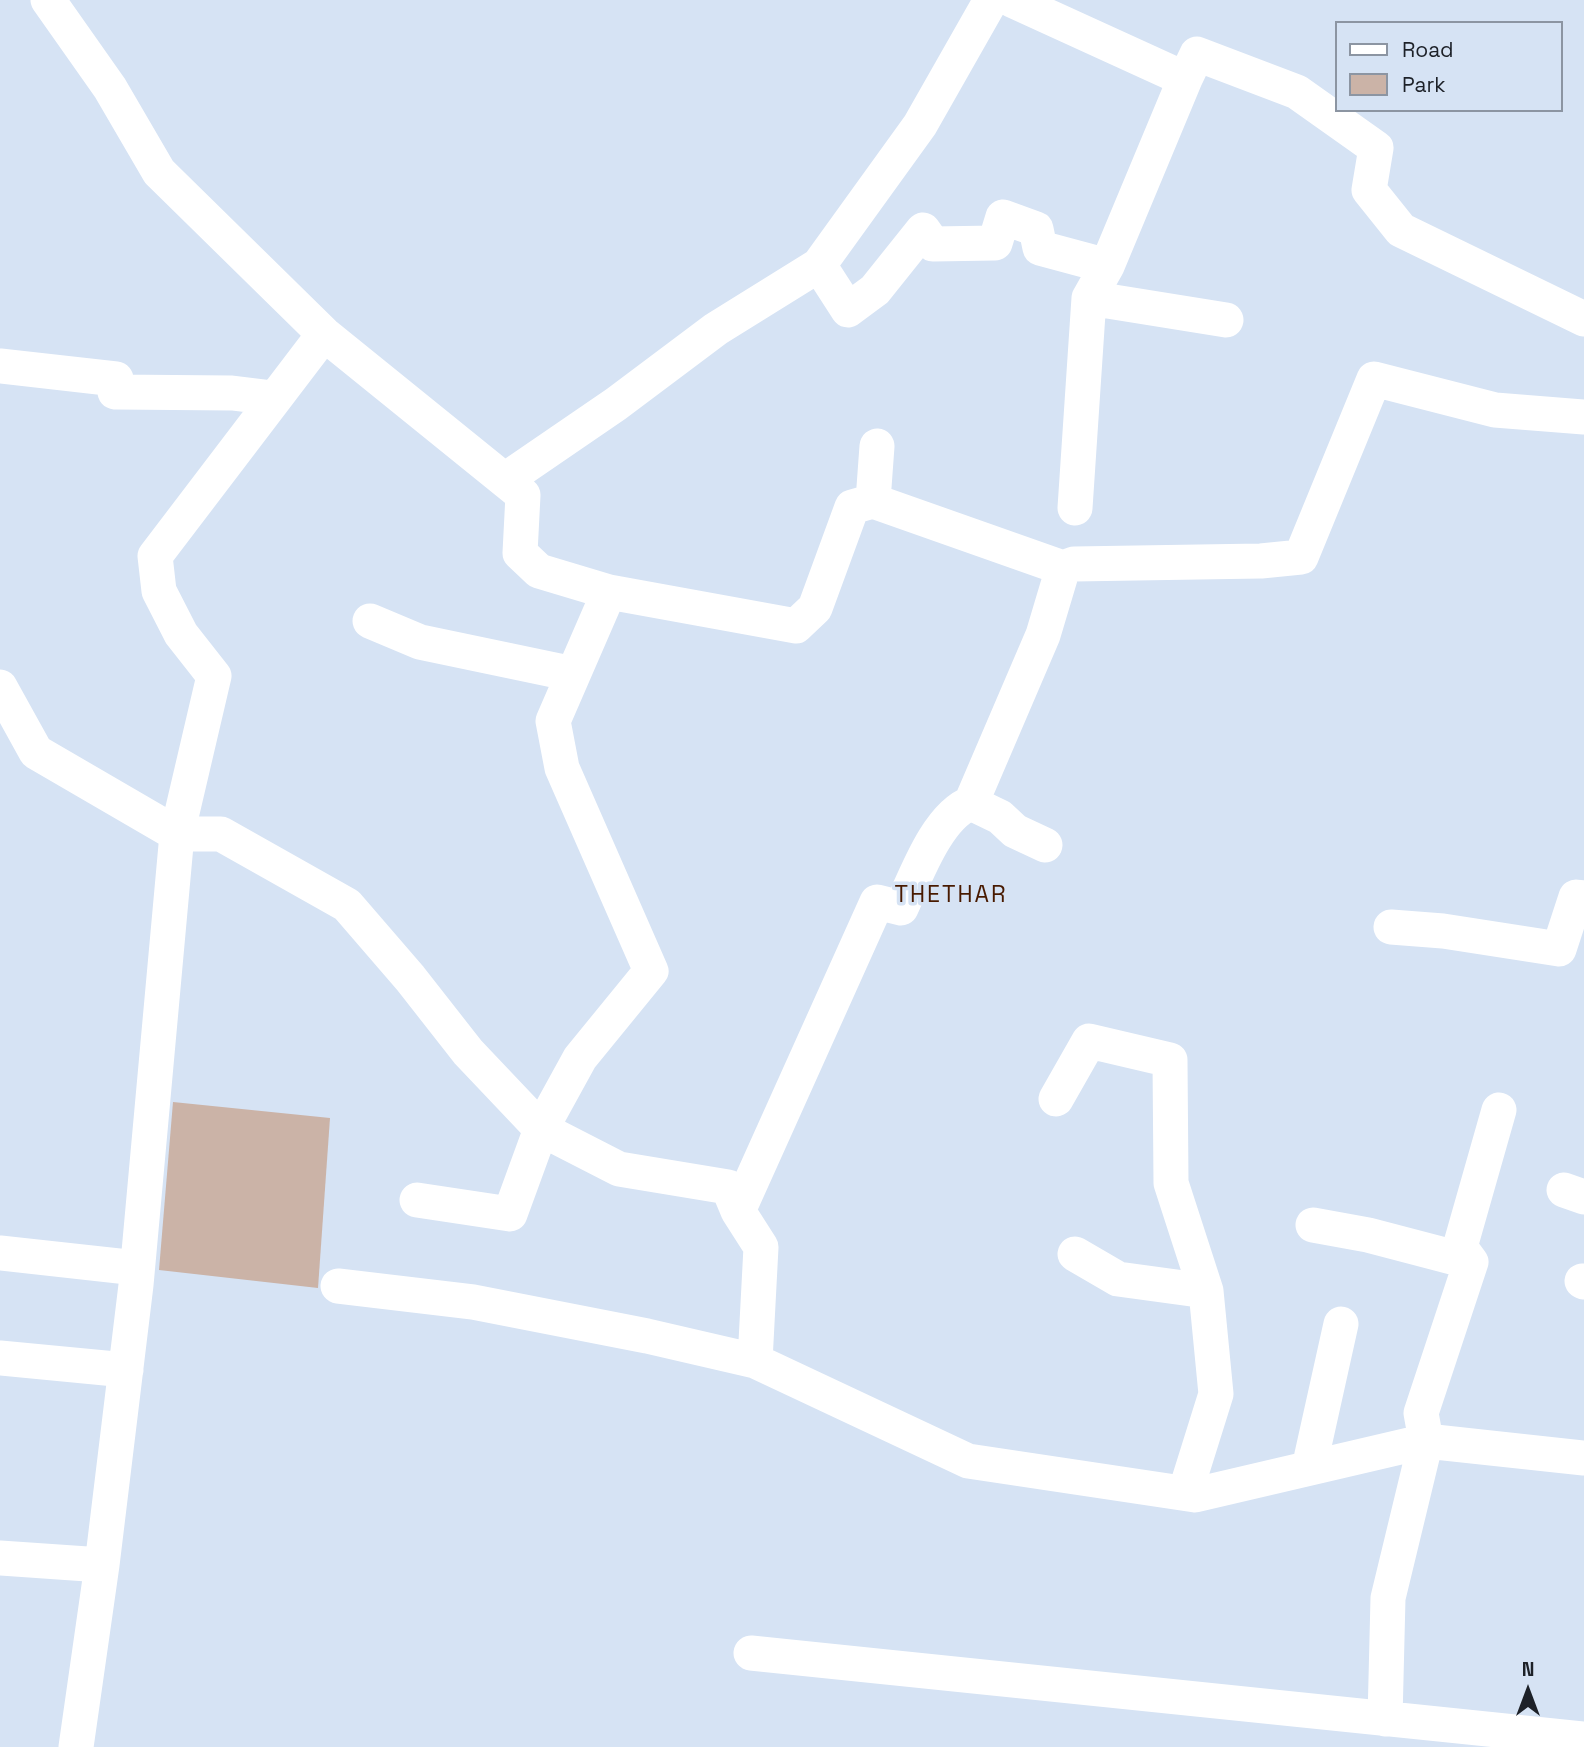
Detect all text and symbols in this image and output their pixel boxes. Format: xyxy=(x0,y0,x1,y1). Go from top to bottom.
legend xyxy=(1336,21,1563,112)
text: Road xyxy=(1402,36,1454,63)
text: Park xyxy=(1402,71,1446,98)
district label: THETHAR xyxy=(895,882,1007,910)
north arrow xyxy=(1493,1656,1563,1726)
text: N xyxy=(1522,1657,1534,1682)

